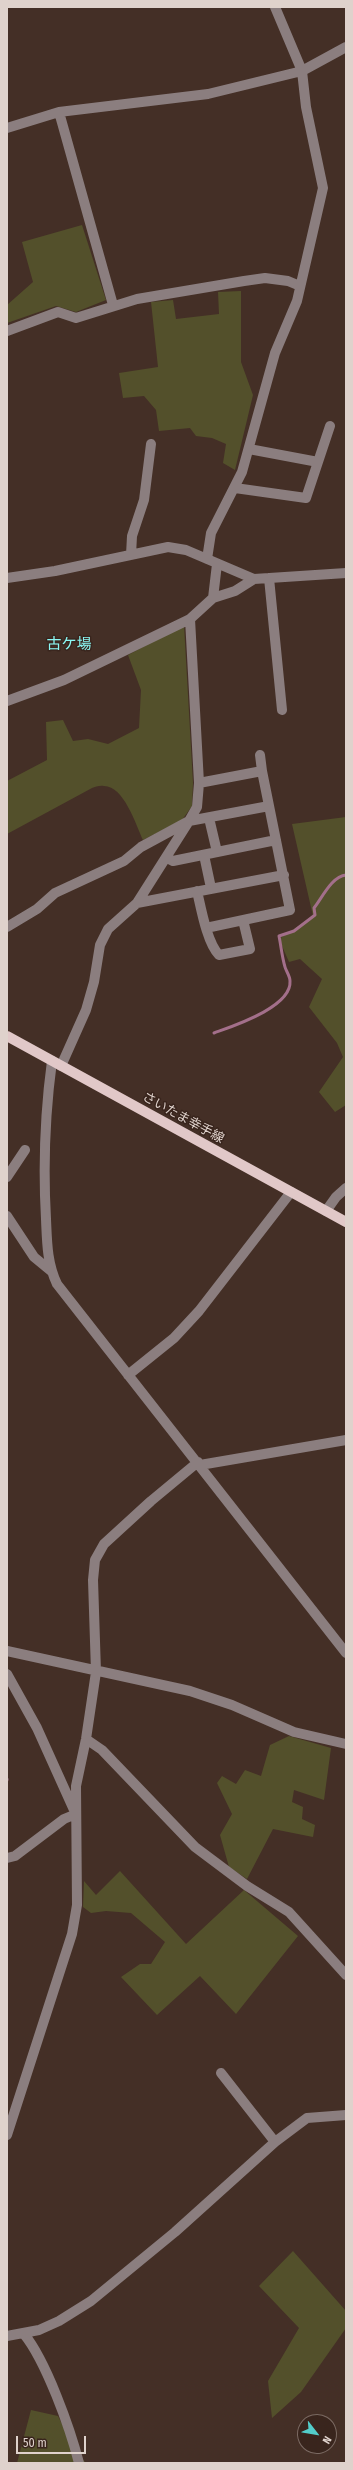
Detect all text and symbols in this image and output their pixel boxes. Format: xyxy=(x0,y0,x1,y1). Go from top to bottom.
district label: 古ケ場 xyxy=(47,636,91,654)
street label: さいたま幸手線 xyxy=(139,1089,227,1147)
north arrow xyxy=(297,2414,337,2454)
scale bar xyxy=(18,2428,88,2454)
text: N xyxy=(320,2434,334,2446)
text: 50 m xyxy=(23,2436,47,2450)

